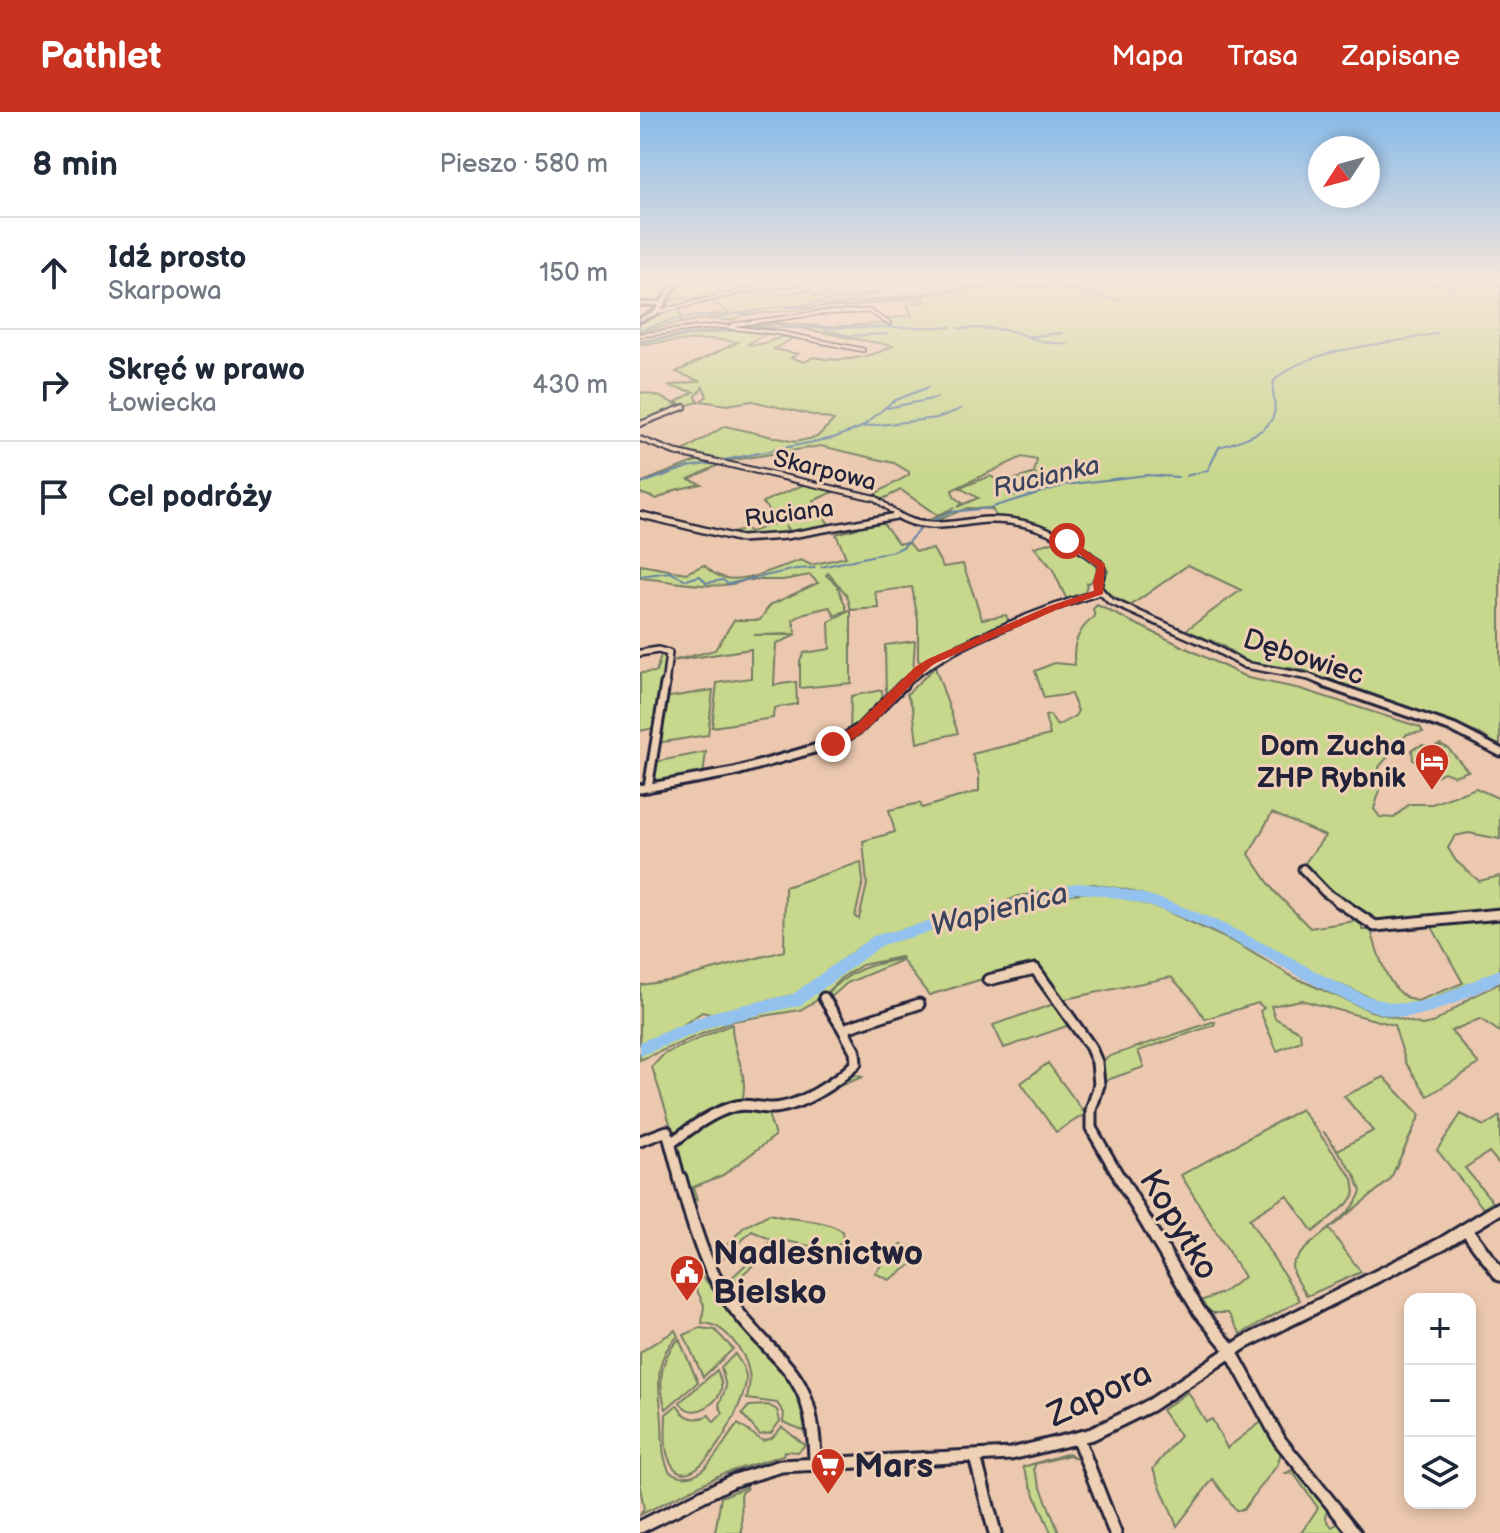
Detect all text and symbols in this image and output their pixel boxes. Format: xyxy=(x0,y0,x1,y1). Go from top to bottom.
text: Pathlet xyxy=(40,34,161,79)
text: Mapa xyxy=(1111,40,1184,73)
text: Trasa xyxy=(1228,40,1298,73)
text: Zapisane xyxy=(1342,40,1460,73)
north arrow xyxy=(1308,136,1380,208)
text: 8 min xyxy=(32,144,118,185)
text: Pieszo · 580 m xyxy=(440,149,608,180)
text: Idź prosto xyxy=(108,240,246,276)
icon: ahead xyxy=(32,251,76,295)
text: 150 m xyxy=(539,258,608,289)
text: Skarpowa xyxy=(108,276,222,307)
text: Skręć w prawo xyxy=(108,352,305,388)
icon: right xyxy=(32,363,76,407)
text: 430 m xyxy=(532,370,608,401)
text: Łowiecka xyxy=(108,388,217,419)
street label: Skarpowa xyxy=(770,444,879,497)
water label: Rucianka xyxy=(990,450,1103,505)
icon: arrive xyxy=(32,475,76,519)
text: Cel podróży xyxy=(108,479,272,515)
street label: Ruciana xyxy=(743,494,835,533)
route start xyxy=(1049,523,1085,559)
street label: Dębowiec xyxy=(1239,622,1368,692)
route end xyxy=(815,726,851,762)
place label: Dom Zucha ZHP Rybnik xyxy=(1257,730,1406,795)
hotel icon: Dom Zucha ZHP Rybnik xyxy=(1413,742,1451,792)
water label: Wapienica xyxy=(927,876,1072,944)
street label: Kopytko xyxy=(1130,1162,1228,1287)
place label: Nadleśnictwo Bielsko xyxy=(713,1233,923,1313)
public building icon: Nadleśnictwo Bielsko xyxy=(668,1253,706,1303)
map controls xyxy=(1404,1293,1476,1509)
button: + xyxy=(1404,1293,1476,1365)
street label: Zapora xyxy=(1040,1353,1158,1437)
button: − xyxy=(1404,1365,1476,1437)
button: layers xyxy=(1404,1437,1476,1509)
supermarket icon: Mars xyxy=(809,1446,847,1496)
place label: Mars xyxy=(854,1446,933,1487)

